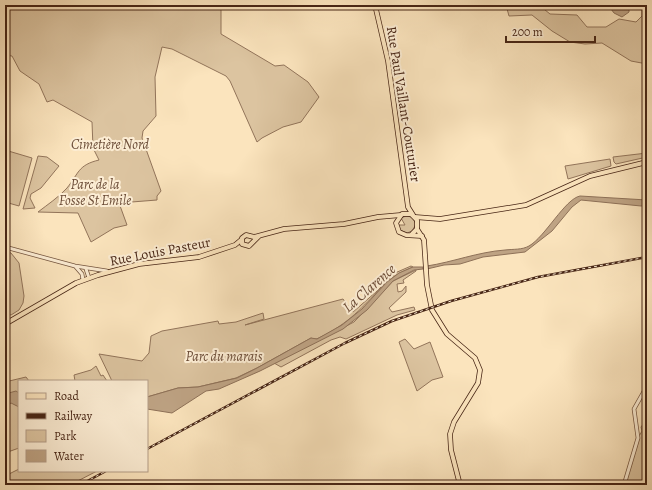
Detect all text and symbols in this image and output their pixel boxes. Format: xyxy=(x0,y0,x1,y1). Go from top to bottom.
scale bar xyxy=(506,18,595,44)
text: 200 m xyxy=(512,24,543,40)
street label: Rue Paul Vaillant-Couturier xyxy=(382,25,425,184)
park label: Cimetière Nord xyxy=(71,135,150,154)
park label: Parc de la Fosse St Emile xyxy=(59,175,131,210)
street label: Rue Louis Pasteur xyxy=(108,232,213,271)
water label: La Clarence xyxy=(338,259,400,317)
park label: Parc du marais xyxy=(185,347,263,366)
legend xyxy=(18,380,148,472)
text: Road xyxy=(54,388,80,404)
text: Railway xyxy=(54,408,93,424)
text: Park xyxy=(54,428,77,444)
text: Water xyxy=(53,448,84,464)

